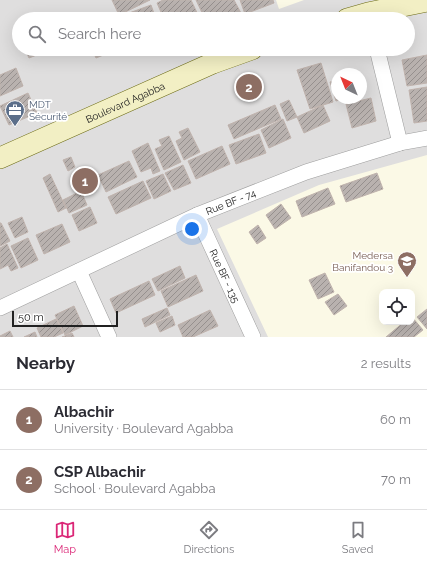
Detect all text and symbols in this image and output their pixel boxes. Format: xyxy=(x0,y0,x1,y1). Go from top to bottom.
search box xyxy=(12,12,415,56)
icon: search xyxy=(26,23,48,45)
text: Search here xyxy=(58,25,141,43)
north arrow xyxy=(331,68,367,104)
pin: 2 xyxy=(236,72,262,102)
street label: Boulevard Agabba xyxy=(84,80,166,125)
office icon: MDT Sécurité xyxy=(4,99,26,127)
place label: MDT Sécurité xyxy=(29,99,67,122)
pin: 1 xyxy=(72,166,98,196)
street label: Rue BF - 74 xyxy=(204,187,258,217)
your location xyxy=(182,219,202,239)
street label: Rue BF - 135 xyxy=(208,247,242,305)
place label: Medersa Banifandou 3 xyxy=(332,250,393,273)
school or university icon: Medersa Banifandou 3 xyxy=(396,250,418,278)
map controls xyxy=(379,289,415,325)
button: locate xyxy=(379,289,415,325)
scale bar xyxy=(12,309,118,328)
text: 50 m xyxy=(18,311,44,324)
text: Nearby xyxy=(16,353,75,373)
text: 2 results xyxy=(361,356,411,371)
text: Albachir xyxy=(54,403,114,421)
text: 1 xyxy=(26,412,32,427)
text: 60 m xyxy=(380,412,411,427)
text: University · Boulevard Agabba xyxy=(54,421,233,436)
text: CSP Albachir xyxy=(54,463,146,481)
text: 2 xyxy=(25,472,33,487)
text: 70 m xyxy=(381,472,411,487)
text: School · Boulevard Agabba xyxy=(54,481,215,496)
tab: Map xyxy=(54,519,76,556)
tab: Directions xyxy=(184,519,234,556)
tab: Saved xyxy=(342,519,373,556)

